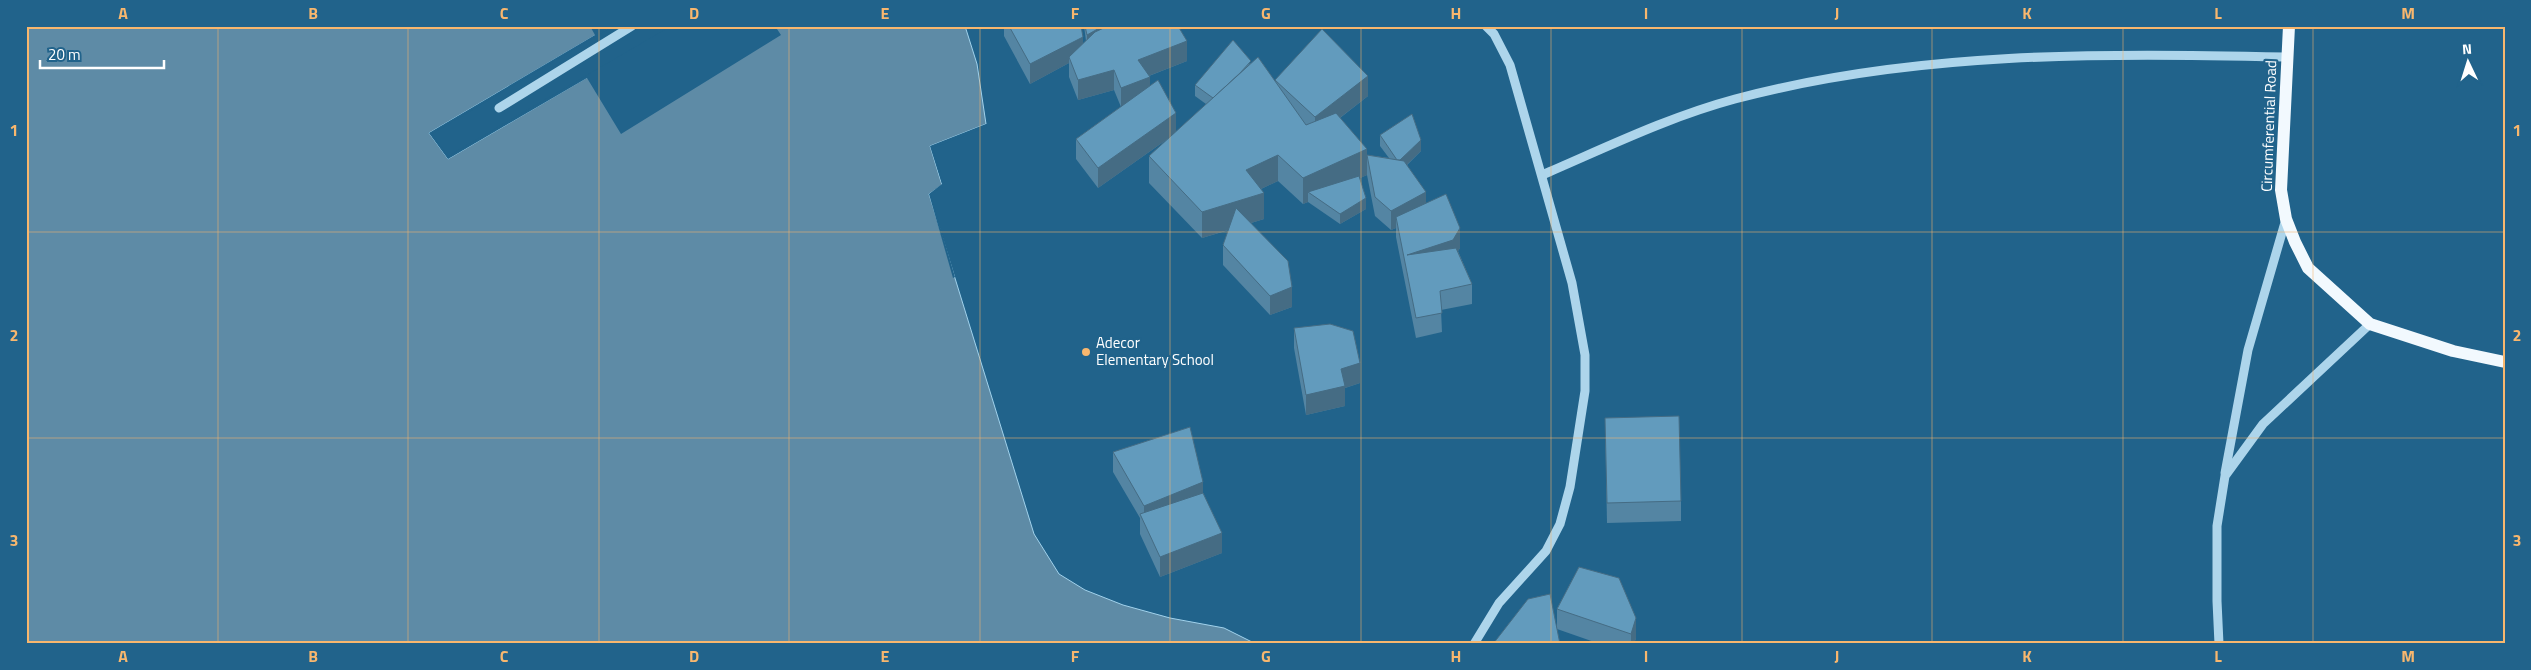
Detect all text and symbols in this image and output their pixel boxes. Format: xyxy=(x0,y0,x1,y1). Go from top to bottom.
text: A xyxy=(118,1,128,25)
text: B xyxy=(308,1,318,25)
text: C xyxy=(500,1,509,25)
text: D xyxy=(689,1,699,25)
text: E xyxy=(881,1,890,25)
text: F xyxy=(1071,1,1080,25)
text: G xyxy=(1261,1,1271,25)
text: H xyxy=(1451,1,1461,25)
text: I xyxy=(1644,1,1648,25)
text: J xyxy=(1835,1,1839,25)
text: K xyxy=(2022,1,2032,25)
text: L xyxy=(2214,1,2222,25)
text: M xyxy=(2401,1,2415,25)
scale bar xyxy=(40,38,164,70)
north arrow xyxy=(2444,38,2494,88)
text: N xyxy=(2461,38,2473,59)
text: 20 m xyxy=(48,43,81,66)
street label: Circumferential Road xyxy=(2255,60,2282,192)
text: 1 xyxy=(10,118,18,142)
text: 1 xyxy=(2513,118,2521,142)
text: 2 xyxy=(10,323,18,347)
text: 2 xyxy=(2513,323,2521,347)
place label: Adecor Elementary School xyxy=(1096,331,1214,371)
marker: Adecor Elementary School xyxy=(1080,346,1092,358)
text: 3 xyxy=(10,528,18,552)
text: 3 xyxy=(2513,528,2521,552)
text: A xyxy=(118,644,128,668)
text: B xyxy=(308,644,318,668)
text: C xyxy=(500,644,509,668)
text: D xyxy=(689,644,699,668)
text: E xyxy=(881,644,890,668)
text: F xyxy=(1071,644,1080,668)
text: G xyxy=(1261,644,1271,668)
text: H xyxy=(1451,644,1461,668)
text: I xyxy=(1644,644,1648,668)
text: J xyxy=(1835,644,1839,668)
text: K xyxy=(2022,644,2032,668)
text: L xyxy=(2214,644,2222,668)
text: M xyxy=(2401,644,2415,668)

